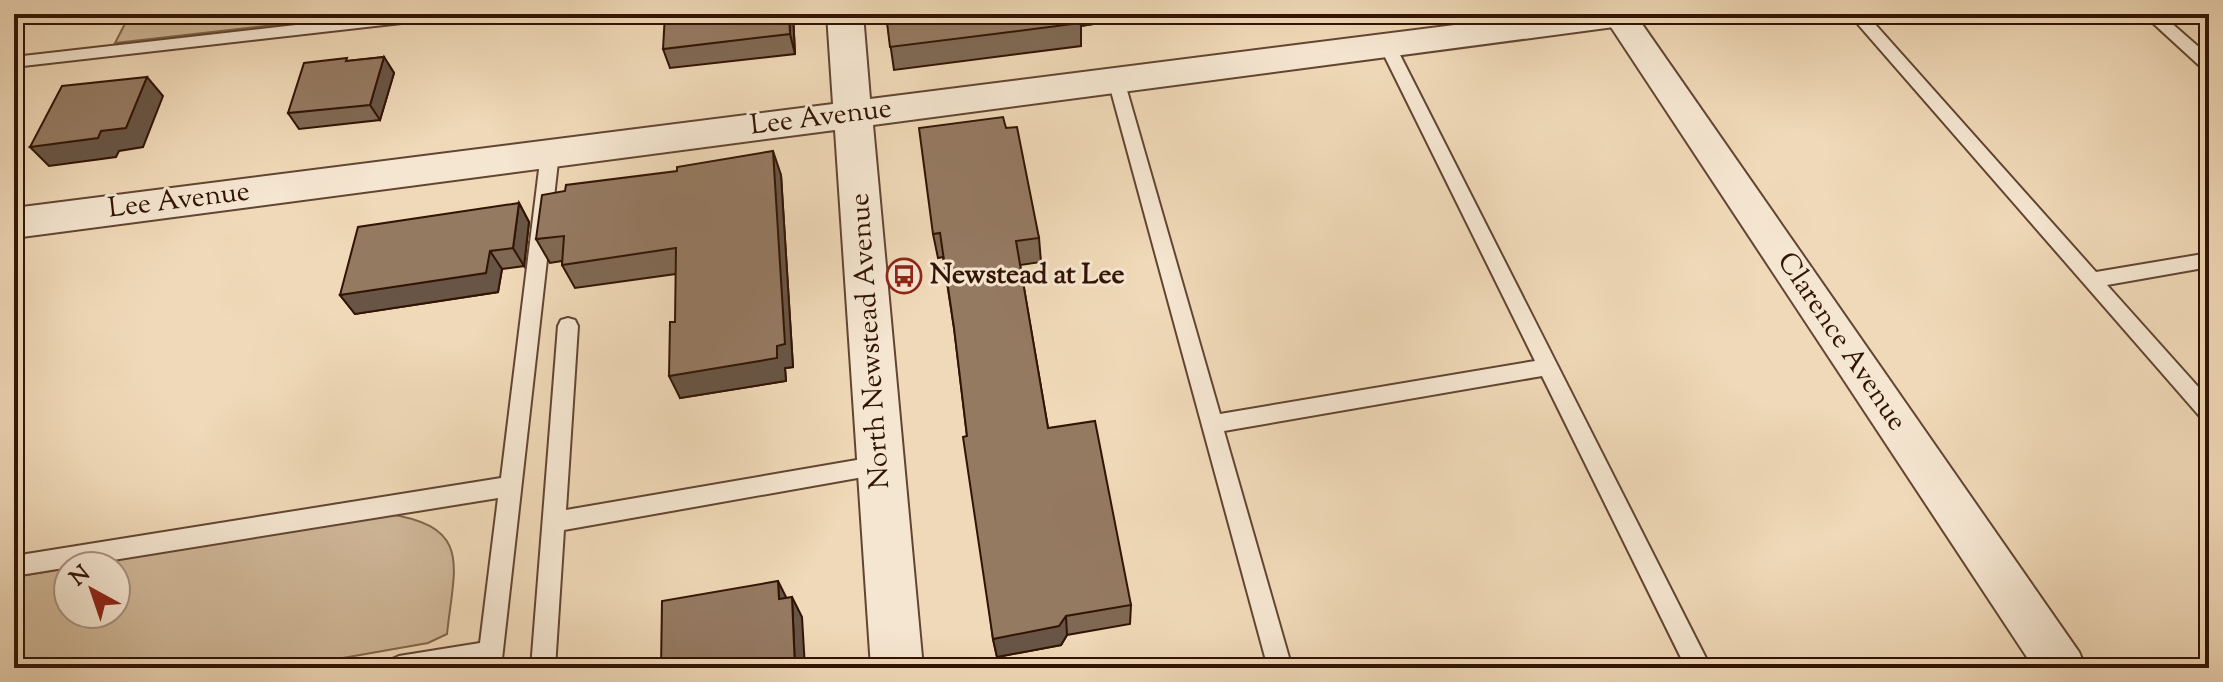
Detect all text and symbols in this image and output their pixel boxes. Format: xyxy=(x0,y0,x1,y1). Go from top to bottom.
street label: Lee Avenue xyxy=(748,89,894,147)
street label: Lee Avenue xyxy=(106,172,252,230)
street label: North Newstead Avenue xyxy=(841,192,901,490)
street label: Clarence Avenue xyxy=(1766,245,1916,439)
place label: Newstead at Lee xyxy=(930,256,1125,296)
bus stop icon: Newstead at Lee xyxy=(885,257,923,295)
north arrow xyxy=(52,550,132,630)
text: N xyxy=(64,559,98,595)

